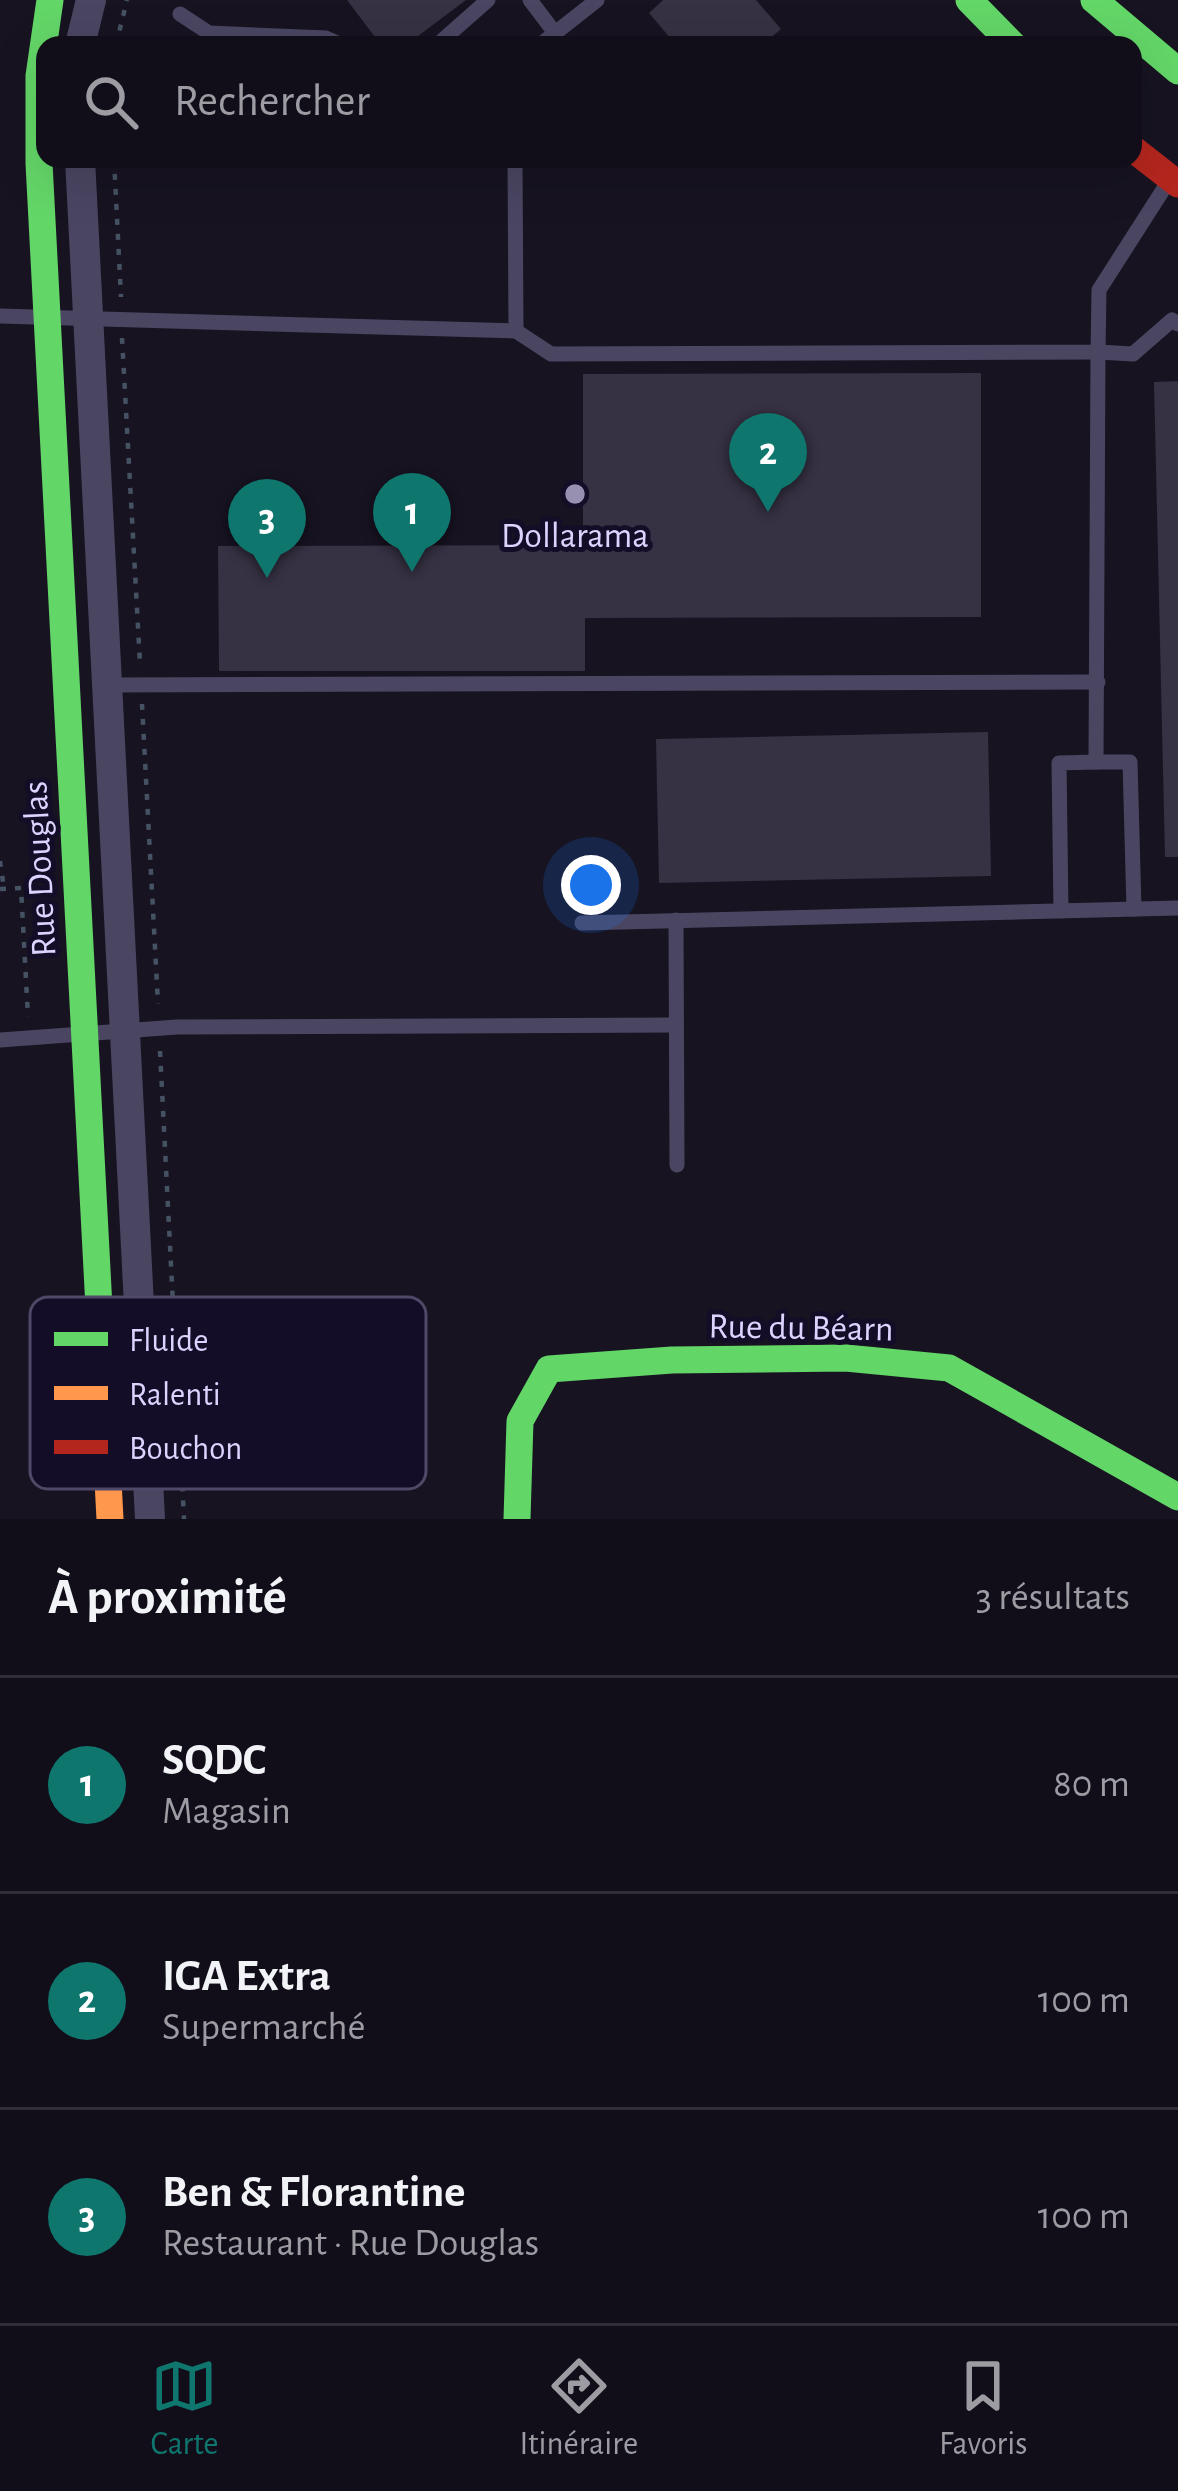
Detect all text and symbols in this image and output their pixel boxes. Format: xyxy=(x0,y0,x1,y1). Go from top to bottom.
search box xyxy=(36,36,1142,168)
icon: search xyxy=(78,69,144,135)
text: Rechercher xyxy=(174,79,370,124)
pin: 2 xyxy=(729,413,807,512)
pin: 1 xyxy=(373,473,451,572)
pin: 3 xyxy=(228,479,306,578)
marker: Dollarama xyxy=(562,481,588,507)
place label: Dollarama xyxy=(501,518,649,554)
street label: Rue Douglas xyxy=(17,780,63,958)
your location xyxy=(561,855,621,915)
legend xyxy=(30,1297,426,1489)
street label: Rue du Béarn xyxy=(708,1308,894,1348)
text: Fluide xyxy=(129,1325,209,1358)
text: Ralenti xyxy=(129,1379,221,1412)
text: Bouchon xyxy=(129,1433,242,1466)
text: À proximité xyxy=(48,1572,287,1623)
text: 3 résultats xyxy=(976,1578,1130,1617)
text: SQDC xyxy=(162,1738,266,1783)
text: 1 xyxy=(80,1765,94,1804)
text: 80 m xyxy=(1053,1765,1130,1804)
text: Magasin xyxy=(162,1792,291,1831)
text: IGA Extra xyxy=(162,1954,331,1999)
text: 2 xyxy=(78,1981,96,2020)
text: 100 m xyxy=(1038,1981,1130,2020)
text: Supermarché xyxy=(162,2008,365,2047)
text: Ben & Florantine xyxy=(162,2170,466,2215)
text: 3 xyxy=(79,2197,95,2236)
text: 100 m xyxy=(1038,2197,1130,2236)
text: Restaurant · Rue Douglas xyxy=(162,2224,539,2263)
tab: Carte xyxy=(150,2353,218,2465)
tab: Itinéraire xyxy=(519,2353,638,2465)
tab: Favoris xyxy=(939,2353,1027,2465)

